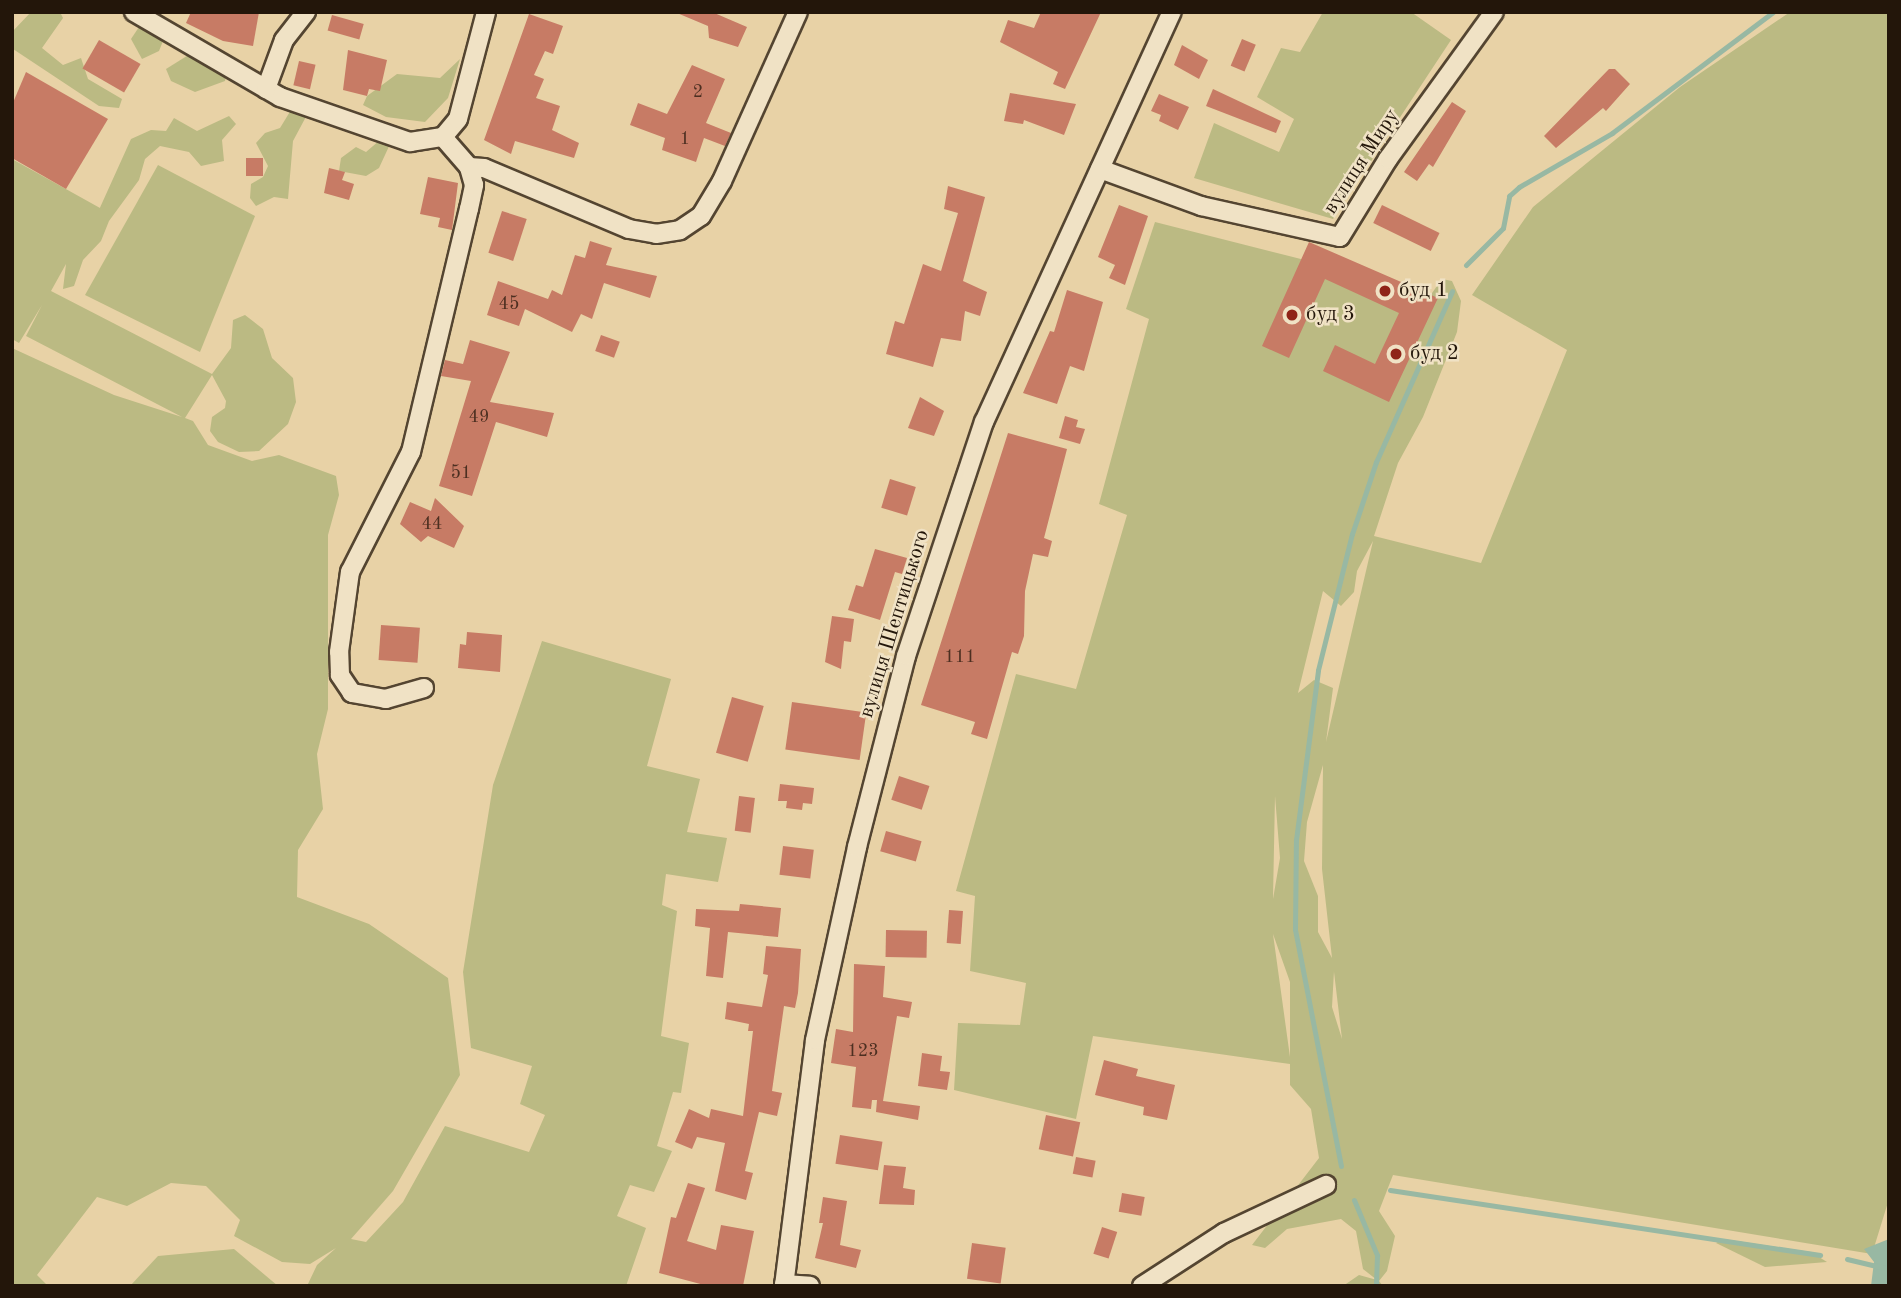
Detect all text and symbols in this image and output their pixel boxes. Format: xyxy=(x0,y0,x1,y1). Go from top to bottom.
house number: 2 xyxy=(693,81,703,103)
street label: вулиця Миру xyxy=(1319,105,1405,219)
house number: 1 xyxy=(680,128,690,150)
place label: буд 1 xyxy=(1399,278,1448,304)
marker: буд 1 xyxy=(1377,283,1393,299)
house number: 45 xyxy=(499,293,519,315)
place label: буд 3 xyxy=(1306,302,1355,328)
marker: буд 3 xyxy=(1284,307,1300,323)
place label: буд 2 xyxy=(1410,341,1459,367)
marker: буд 2 xyxy=(1388,346,1404,362)
house number: 49 xyxy=(469,406,489,428)
house number: 51 xyxy=(451,462,471,484)
house number: 44 xyxy=(422,513,442,535)
street label: вулиця Шептицького xyxy=(854,527,936,721)
house number: 111 xyxy=(944,646,976,668)
house number: 123 xyxy=(847,1040,879,1062)

